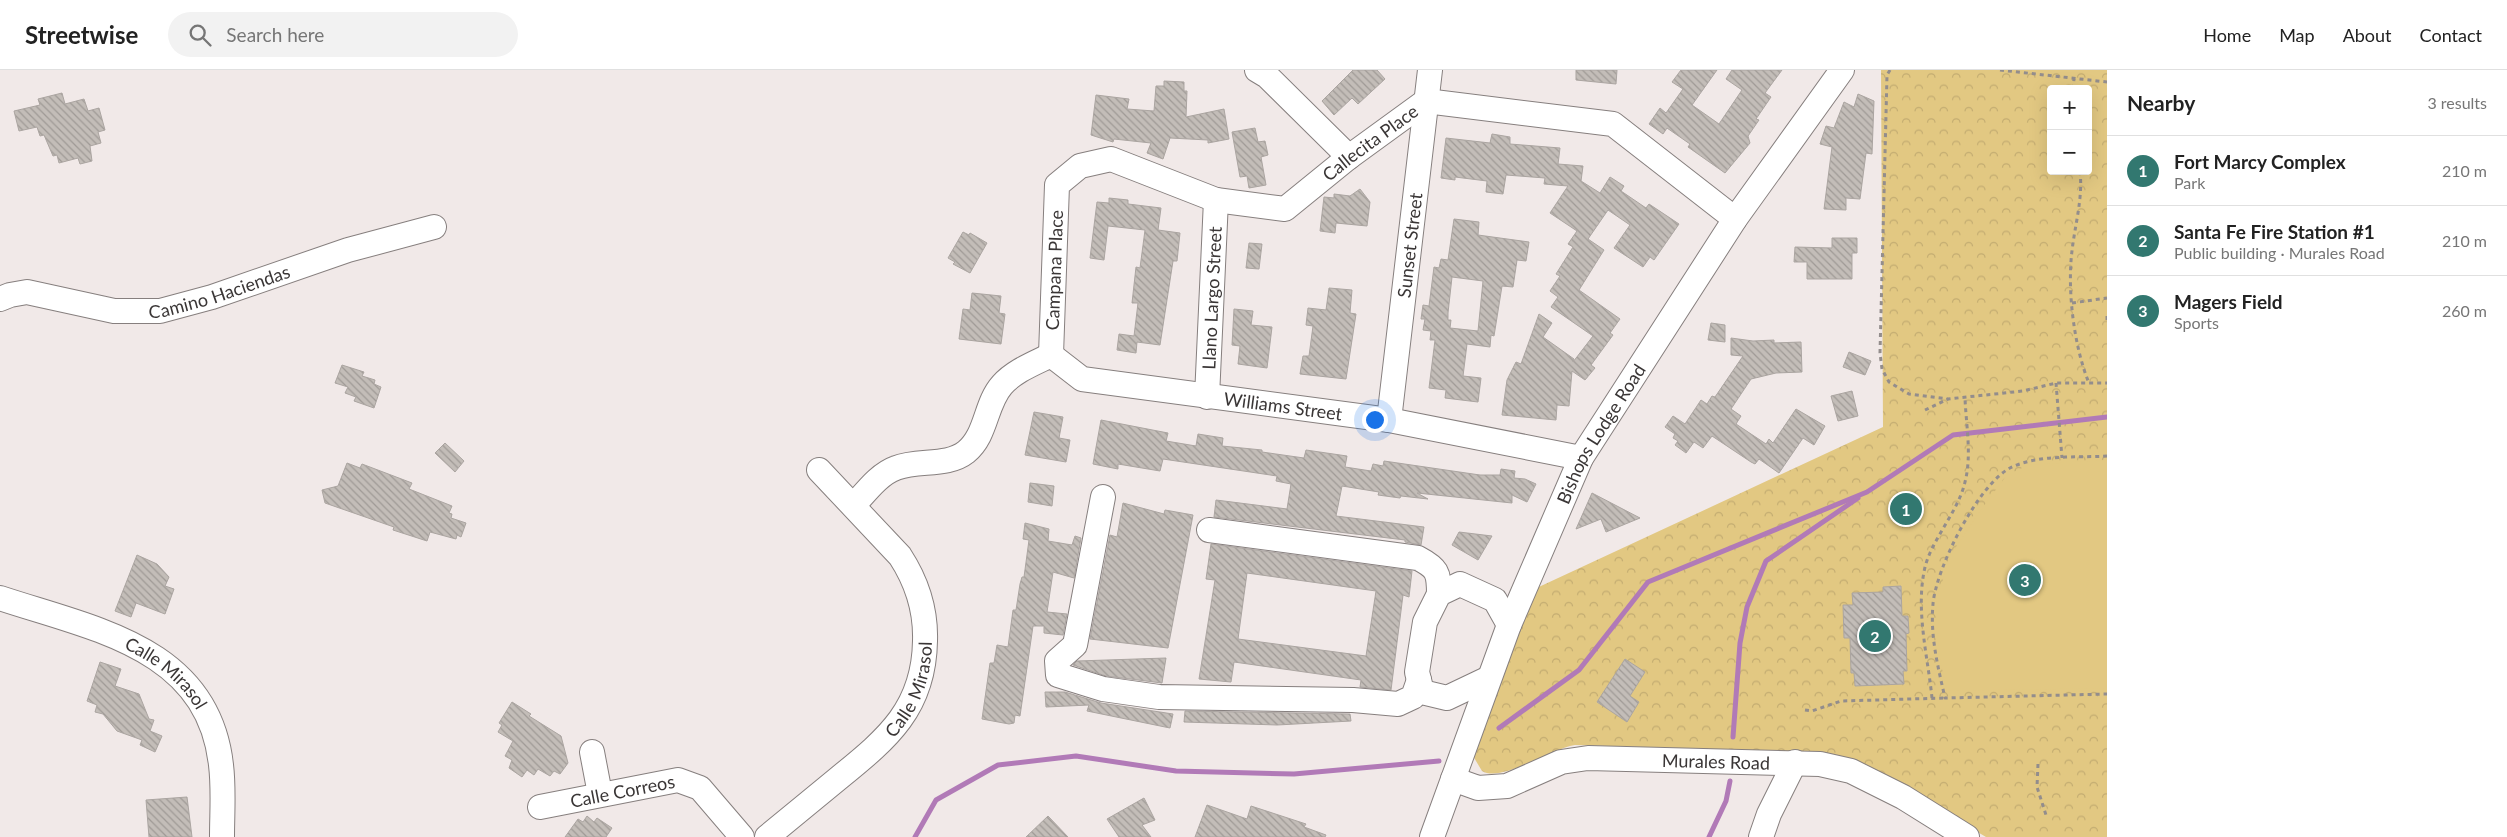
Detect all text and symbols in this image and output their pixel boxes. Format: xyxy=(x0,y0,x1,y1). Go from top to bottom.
search box xyxy=(168,12,518,57)
text: Streetwise xyxy=(25,20,138,49)
icon: search xyxy=(186,21,214,49)
text: Search here xyxy=(226,23,324,46)
text: Home xyxy=(2203,24,2251,46)
text: Map xyxy=(2279,24,2315,46)
text: About xyxy=(2343,24,2392,46)
text: Contact xyxy=(2420,24,2482,46)
map controls xyxy=(2047,85,2092,175)
button: + xyxy=(2047,85,2092,130)
text: Nearby xyxy=(2127,90,2195,115)
text: 3 results xyxy=(2427,93,2487,112)
street label: Callecita Place xyxy=(1318,100,1422,185)
button: − xyxy=(2047,130,2092,175)
text: Fort Marcy Complex xyxy=(2174,150,2346,173)
text: 1 xyxy=(2138,161,2148,180)
text: 210 m xyxy=(2442,161,2487,180)
text: Park xyxy=(2174,173,2205,192)
street label: Sunset Street xyxy=(1392,191,1427,299)
street label: Campana Place xyxy=(1041,210,1067,331)
text: Santa Fe Fire Station #1 xyxy=(2174,220,2375,243)
street label: Llano Largo Street xyxy=(1197,225,1226,370)
text: 2 xyxy=(2138,231,2148,250)
text: 210 m xyxy=(2442,231,2487,250)
text: Public building · Murales Road xyxy=(2174,243,2385,262)
street label: Camino Haciendas xyxy=(149,260,293,322)
text: Magers Field xyxy=(2174,290,2283,313)
text: 3 xyxy=(2138,301,2148,320)
text: 260 m xyxy=(2442,301,2487,320)
text: Sports xyxy=(2174,313,2219,332)
street label: Bishops Lodge Road xyxy=(1552,360,1650,507)
street label: Williams Street xyxy=(1222,387,1344,425)
your location xyxy=(1362,407,1388,433)
pin: 1 xyxy=(1890,490,1922,528)
pin: 3 xyxy=(2009,561,2041,599)
pin: 2 xyxy=(1859,617,1891,655)
street label: Calle Mirasol xyxy=(122,632,212,713)
street label: Calle Mirasol xyxy=(880,641,936,741)
street label: Murales Road xyxy=(1662,749,1770,774)
street label: Calle Correos xyxy=(568,770,677,812)

